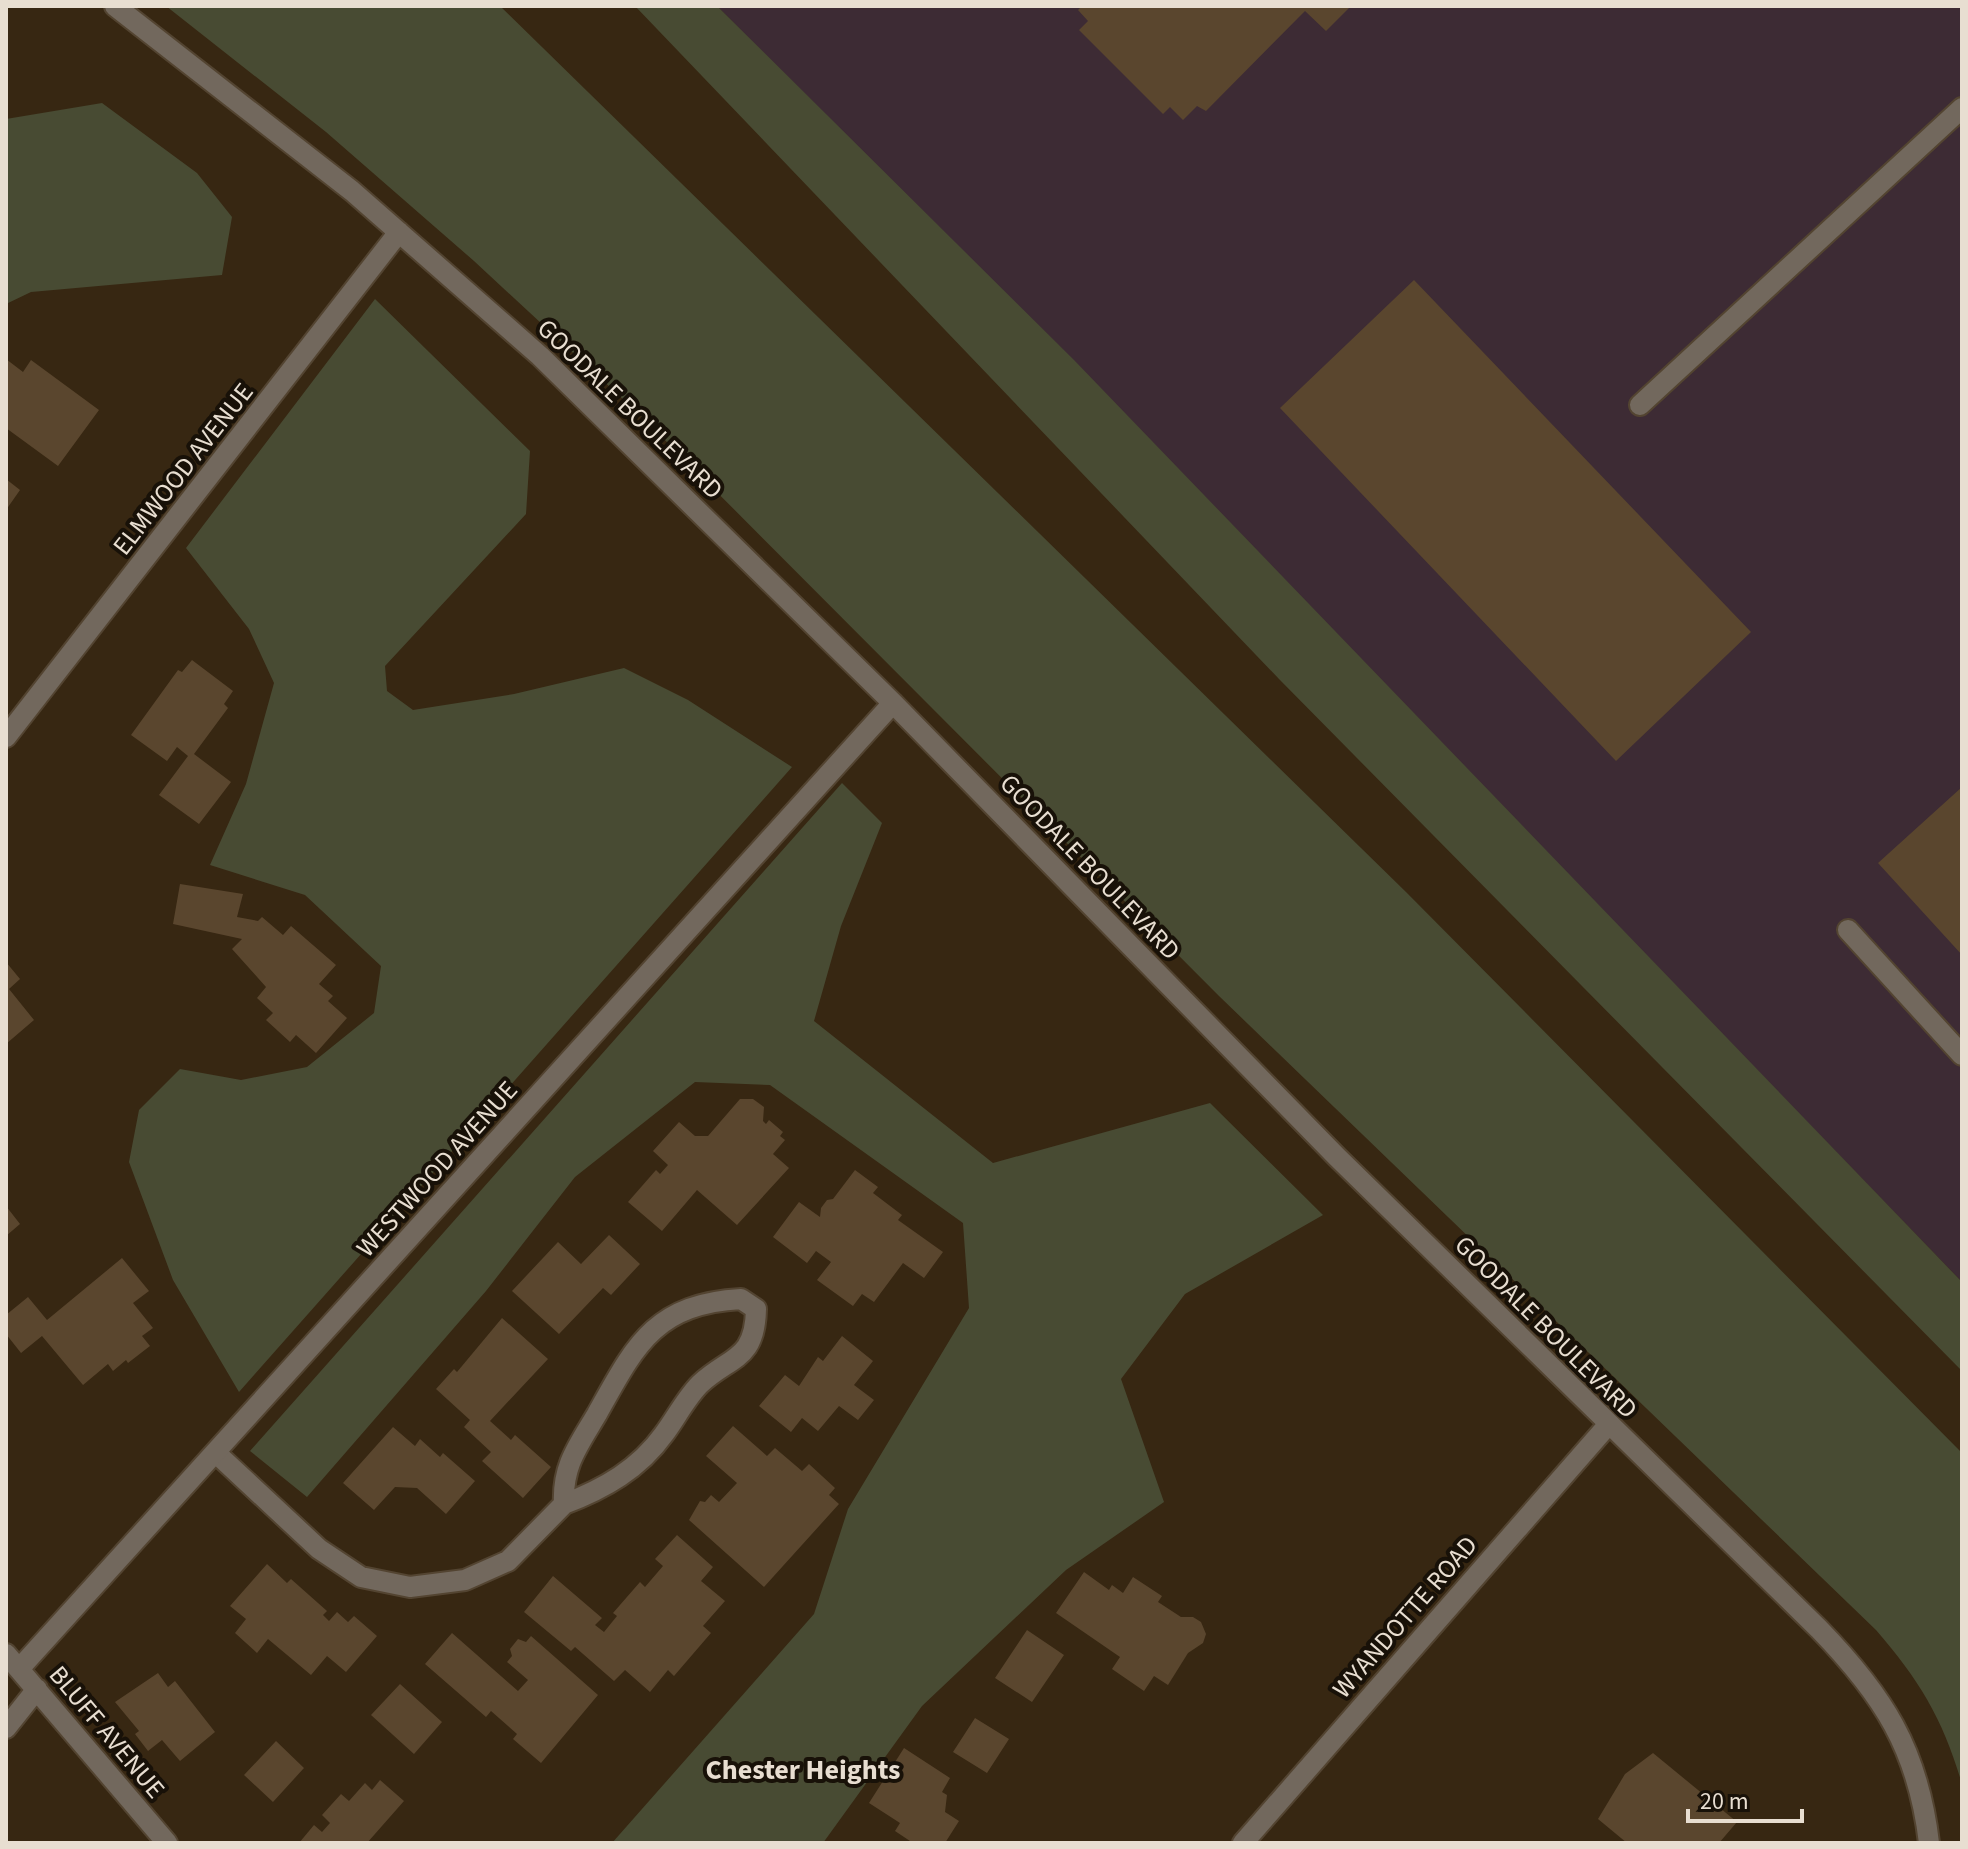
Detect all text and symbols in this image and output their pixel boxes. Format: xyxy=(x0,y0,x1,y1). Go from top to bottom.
street label: GOODALE BOULEVARD xyxy=(529,310,731,508)
street label: ELMWOOD AVENUE xyxy=(104,375,262,563)
street label: GOODALE BOULEVARD xyxy=(991,766,1189,968)
street label: WESTWOOD AVENUE xyxy=(348,1073,526,1265)
street label: GOODALE BOULEVARD xyxy=(1446,1227,1646,1427)
street label: WYANDOTTE ROAD xyxy=(1324,1528,1486,1706)
street label: BLUFF AVENUE xyxy=(40,1658,174,1806)
district label: Chester Heights xyxy=(706,1750,901,1790)
scale bar xyxy=(1688,1773,1802,1823)
text: 20 m xyxy=(1700,1784,1749,1819)

